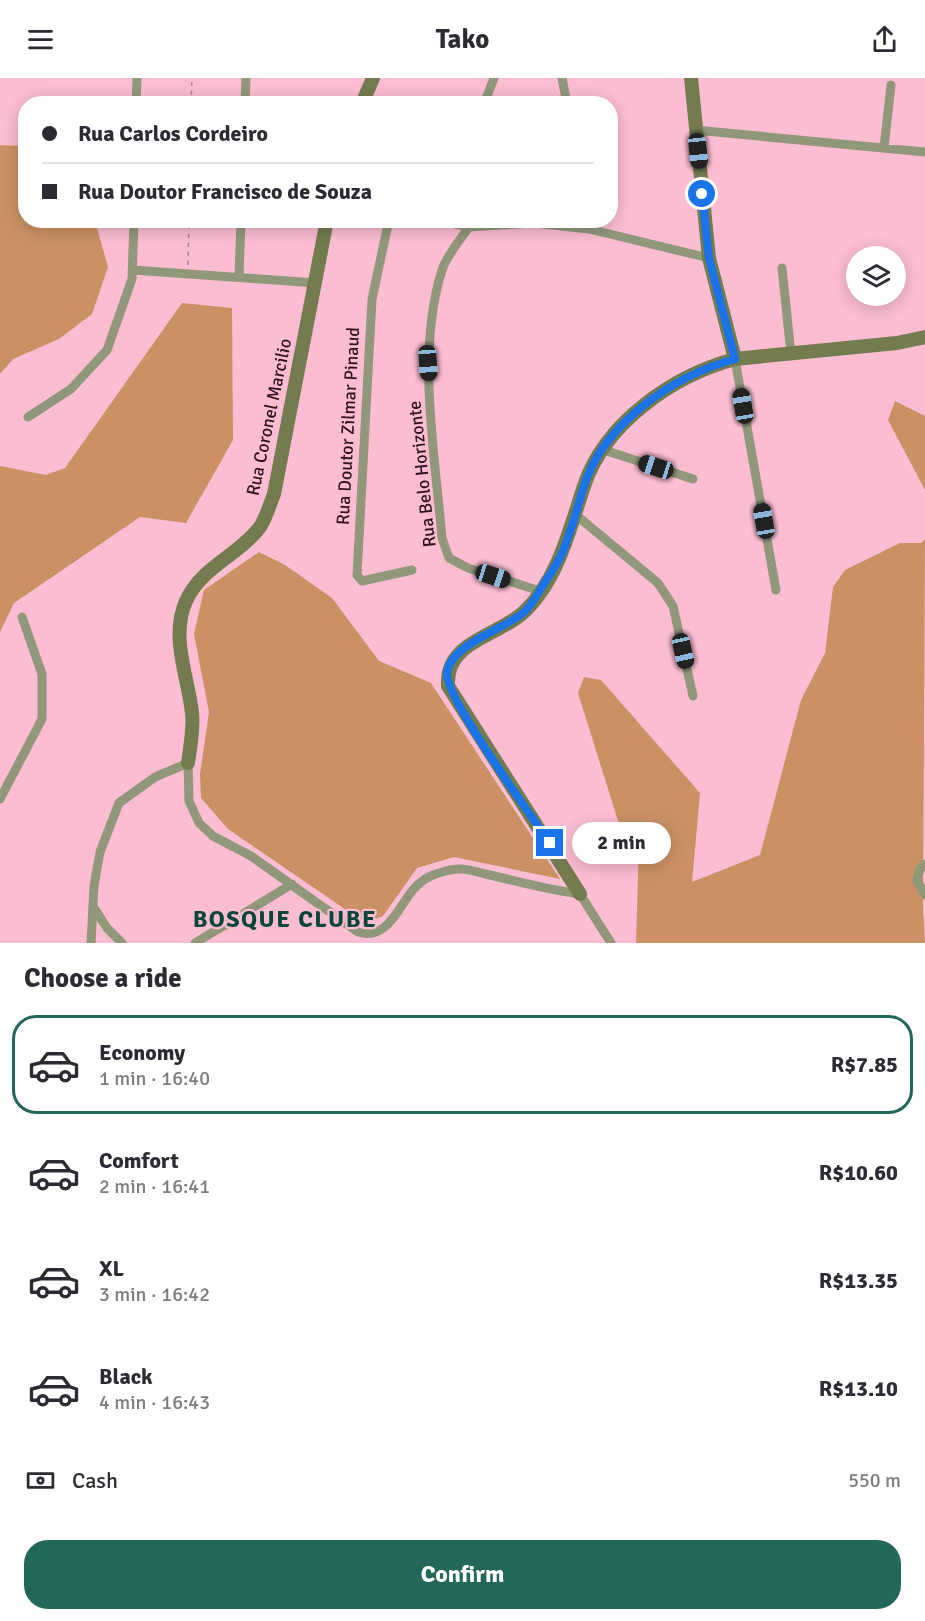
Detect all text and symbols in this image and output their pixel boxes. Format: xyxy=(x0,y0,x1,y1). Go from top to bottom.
icon: menu xyxy=(24,23,57,56)
text: Tako xyxy=(436,23,489,56)
icon: share xyxy=(868,23,901,56)
text: Rua Carlos Cordeiro xyxy=(78,120,268,147)
car xyxy=(687,132,709,170)
text: Rua Doutor Francisco de Souza xyxy=(78,178,372,205)
route start xyxy=(688,180,715,207)
map controls xyxy=(846,246,906,306)
button: layers xyxy=(846,246,906,306)
street label: Rua Doutor Zilmar Pinaud xyxy=(332,327,364,525)
street label: Rua Coronel Marcilio xyxy=(242,336,296,498)
car xyxy=(418,344,438,382)
car xyxy=(731,387,755,425)
street label: Rua Belo Horizonte xyxy=(403,400,441,548)
car xyxy=(636,453,676,481)
car xyxy=(752,502,776,540)
car xyxy=(473,562,513,590)
car xyxy=(670,631,696,671)
callout: 2 min xyxy=(571,822,670,864)
route end xyxy=(536,829,563,856)
text: 2 min xyxy=(597,830,646,855)
district label: BOSQUE CLUBE xyxy=(193,904,377,934)
text: Choose a ride xyxy=(24,962,182,995)
icon: car xyxy=(27,1038,81,1092)
text: Economy xyxy=(99,1039,185,1066)
text: R$7.85 xyxy=(831,1051,898,1078)
text: 1 min · 16:40 xyxy=(99,1066,210,1091)
icon: car xyxy=(27,1146,81,1200)
text: Comfort xyxy=(99,1147,179,1174)
text: R$10.60 xyxy=(819,1159,898,1186)
text: 2 min · 16:41 xyxy=(99,1174,210,1199)
icon: car xyxy=(27,1254,81,1308)
text: XL xyxy=(99,1255,124,1282)
text: R$13.35 xyxy=(819,1267,898,1294)
text: 3 min · 16:42 xyxy=(99,1282,210,1307)
icon: car xyxy=(27,1362,81,1416)
text: Black xyxy=(99,1363,153,1390)
text: R$13.10 xyxy=(819,1375,898,1402)
text: 4 min · 16:43 xyxy=(99,1390,210,1415)
icon: cash xyxy=(24,1464,57,1497)
text: Cash xyxy=(72,1467,118,1494)
text: 550 m xyxy=(848,1468,901,1493)
button: Confirm xyxy=(24,1540,901,1609)

